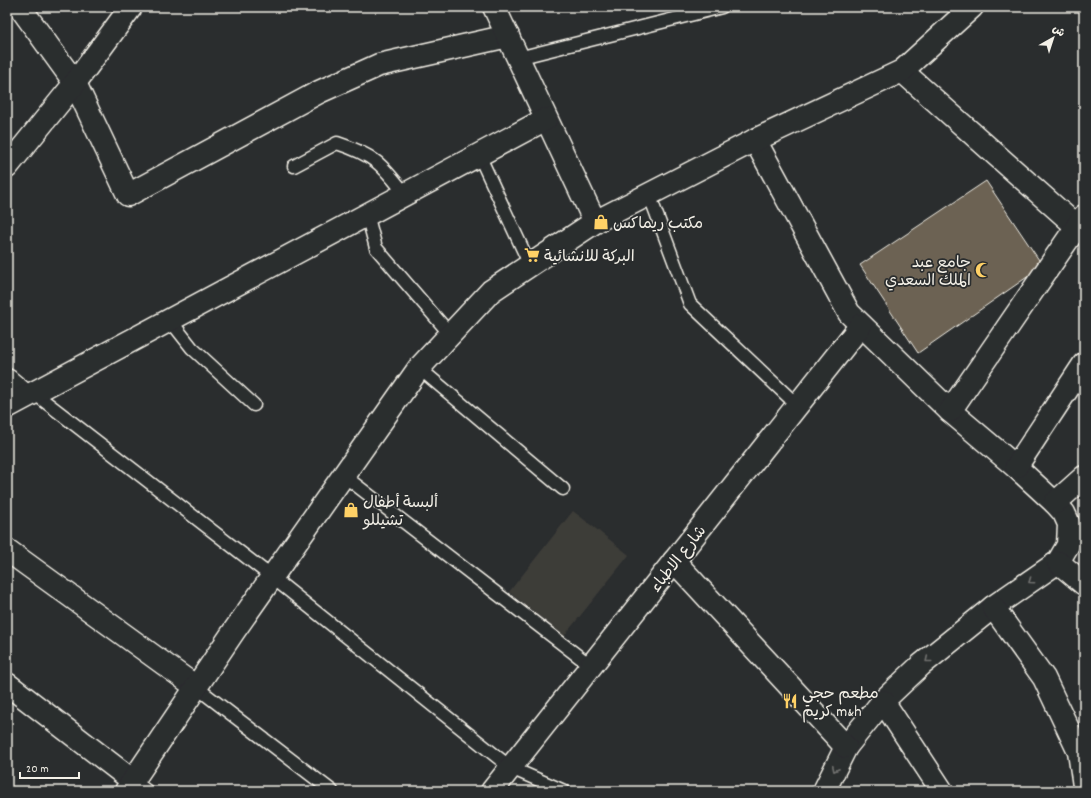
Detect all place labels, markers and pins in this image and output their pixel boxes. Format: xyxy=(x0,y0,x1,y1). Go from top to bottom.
shop icon: مكتب ريماكس xyxy=(592,213,610,231)
place label: مكتب ريماكس xyxy=(613,213,703,236)
supermarket icon: البركة للانشائية xyxy=(523,246,541,264)
place label: البركة للانشائية xyxy=(544,246,635,269)
place label: جامع عبد الملك السعدي xyxy=(885,252,971,293)
mosque icon: جامع عبد الملك السعدي xyxy=(974,261,992,279)
place label: ألبسة أطفال تشيللو xyxy=(362,492,438,533)
shop icon: ألبسة أطفال تشيللو xyxy=(342,501,360,519)
place label: مطعم حجي كريم m&h xyxy=(802,683,879,724)
restaurant icon: مطعم حجي كريم m&h xyxy=(781,692,799,710)

